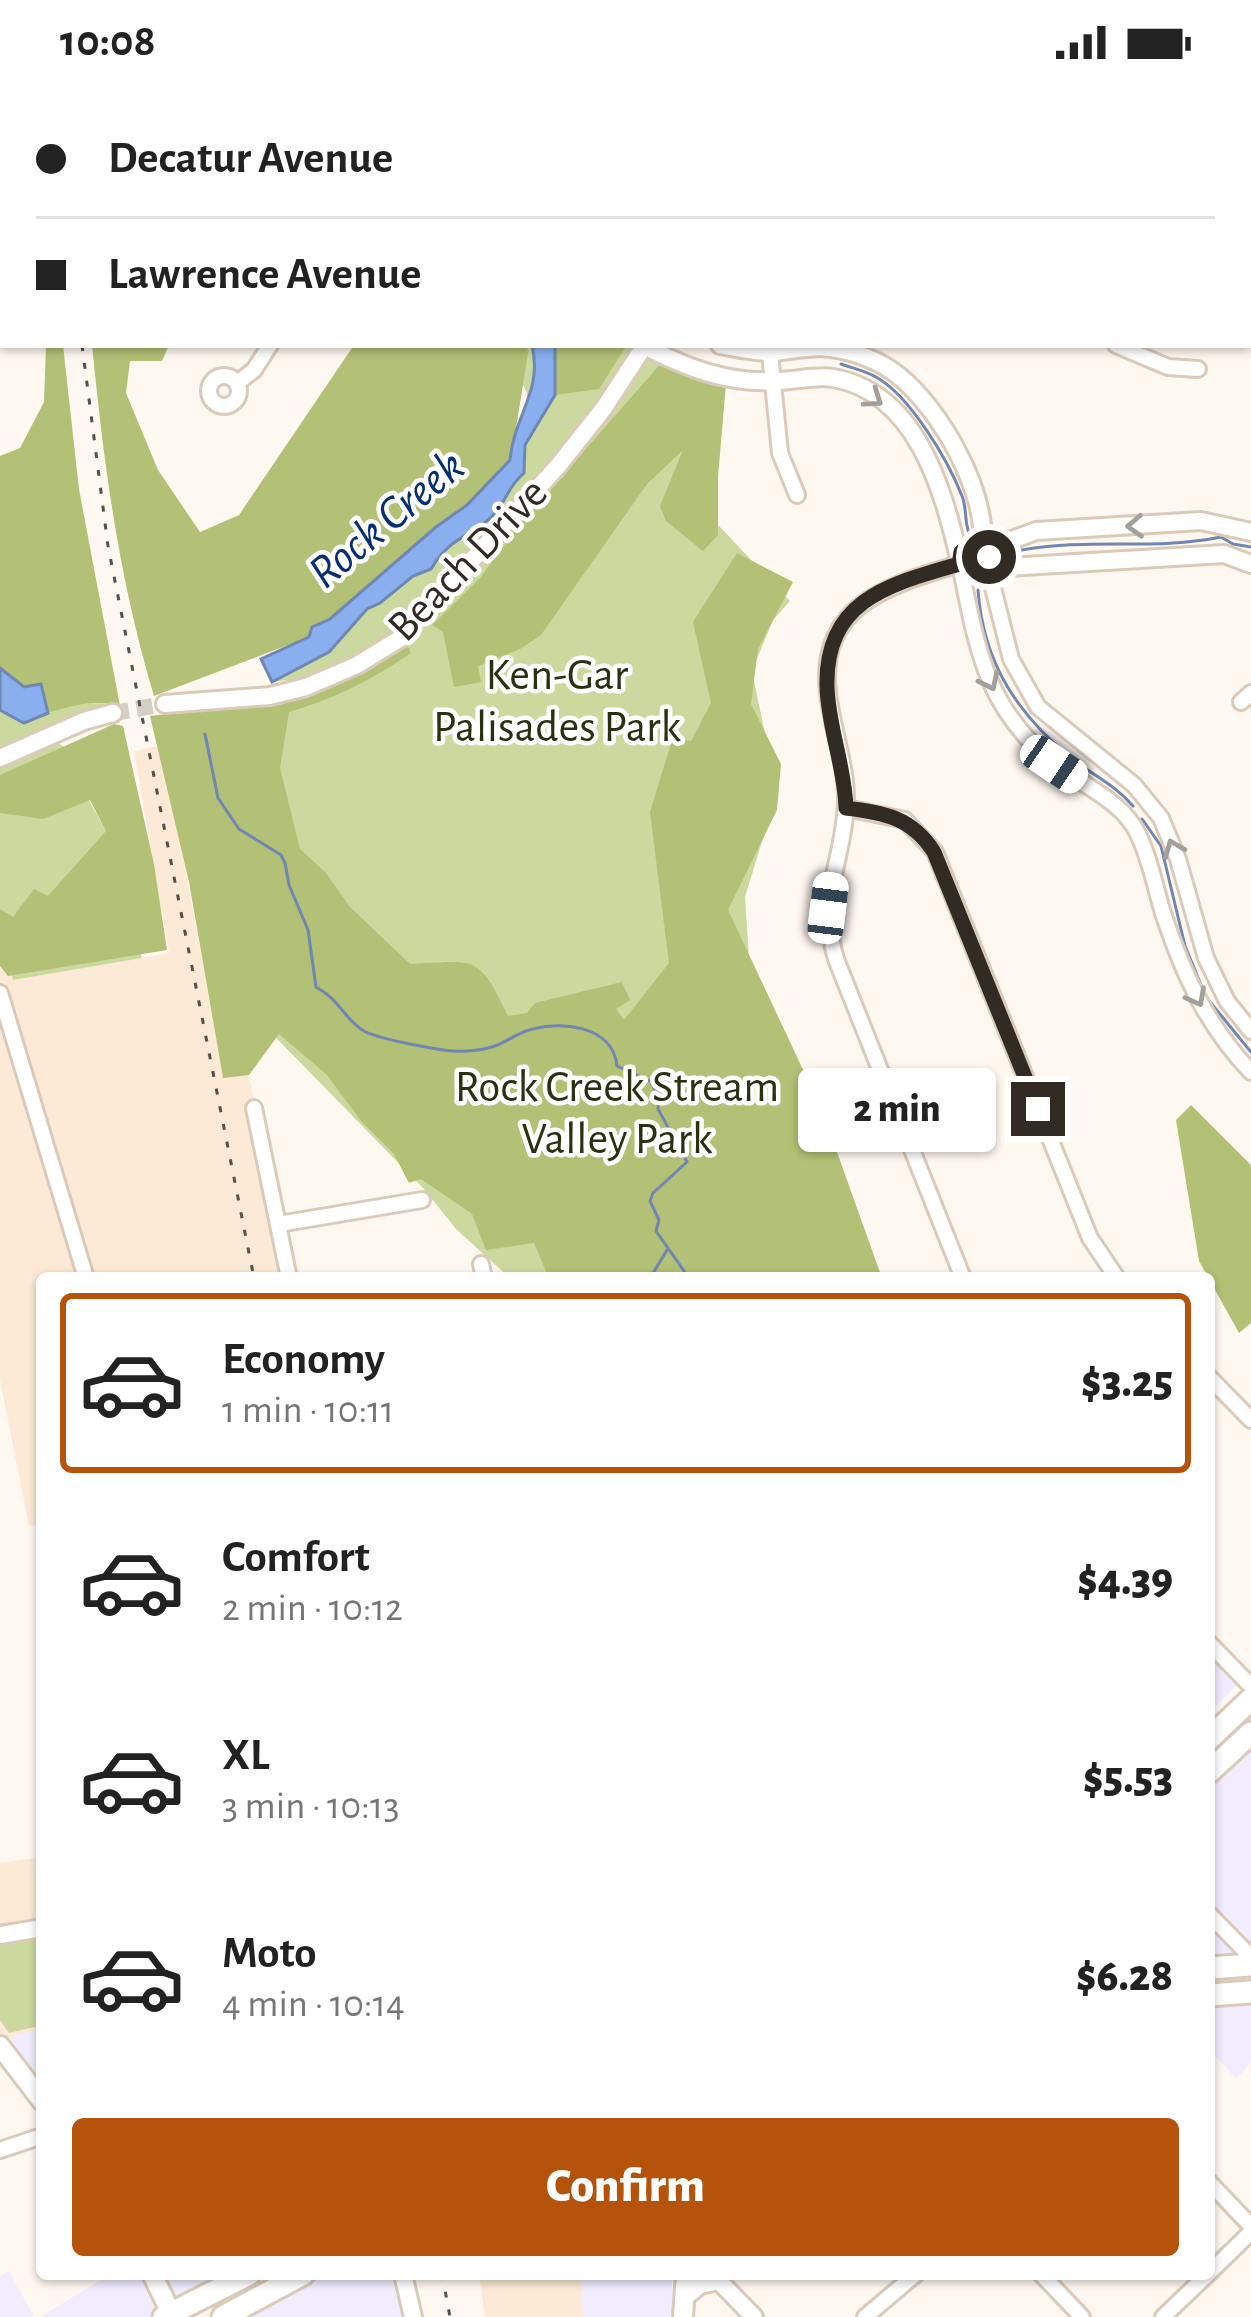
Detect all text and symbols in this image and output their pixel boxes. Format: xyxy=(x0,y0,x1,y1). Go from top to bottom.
text: 10:08 xyxy=(60,19,156,64)
text: Decatur Avenue xyxy=(108,136,393,181)
text: Lawrence Avenue xyxy=(108,252,421,297)
one-way arrow xyxy=(861,385,883,407)
water label: Rock Creek xyxy=(300,442,474,598)
street label: Beach Drive xyxy=(380,470,556,650)
one-way arrow xyxy=(1125,512,1144,538)
route start xyxy=(962,530,1016,584)
park label: Ken-Gar Palisades Park xyxy=(433,653,682,750)
one-way arrow xyxy=(976,670,1000,691)
car xyxy=(1014,729,1094,799)
one-way arrow xyxy=(1162,838,1187,859)
car xyxy=(806,870,850,946)
one-way arrow xyxy=(1183,985,1206,1006)
park label: Rock Creek Stream Valley Park xyxy=(455,1065,779,1162)
callout: 2 min xyxy=(798,1067,996,1151)
route end xyxy=(1011,1082,1065,1136)
text: 2 min xyxy=(853,1090,941,1129)
icon: car xyxy=(78,1329,186,1437)
text: Economy xyxy=(222,1337,385,1382)
text: $3.25 xyxy=(1081,1360,1173,1405)
text: 1 min · 10:11 xyxy=(222,1391,394,1430)
icon: car xyxy=(78,1527,186,1635)
text: Comfort xyxy=(222,1535,370,1580)
text: $4.39 xyxy=(1077,1558,1173,1603)
text: 2 min · 10:12 xyxy=(222,1589,403,1628)
icon: car xyxy=(78,1725,186,1833)
text: XL xyxy=(222,1733,270,1778)
text: $5.53 xyxy=(1083,1756,1173,1801)
text: 3 min · 10:13 xyxy=(222,1787,400,1826)
icon: car xyxy=(78,1923,186,2031)
text: Moto xyxy=(222,1931,317,1976)
text: $6.28 xyxy=(1076,1954,1173,1999)
text: 4 min · 10:14 xyxy=(222,1985,405,2024)
button: Confirm xyxy=(72,2118,1179,2256)

